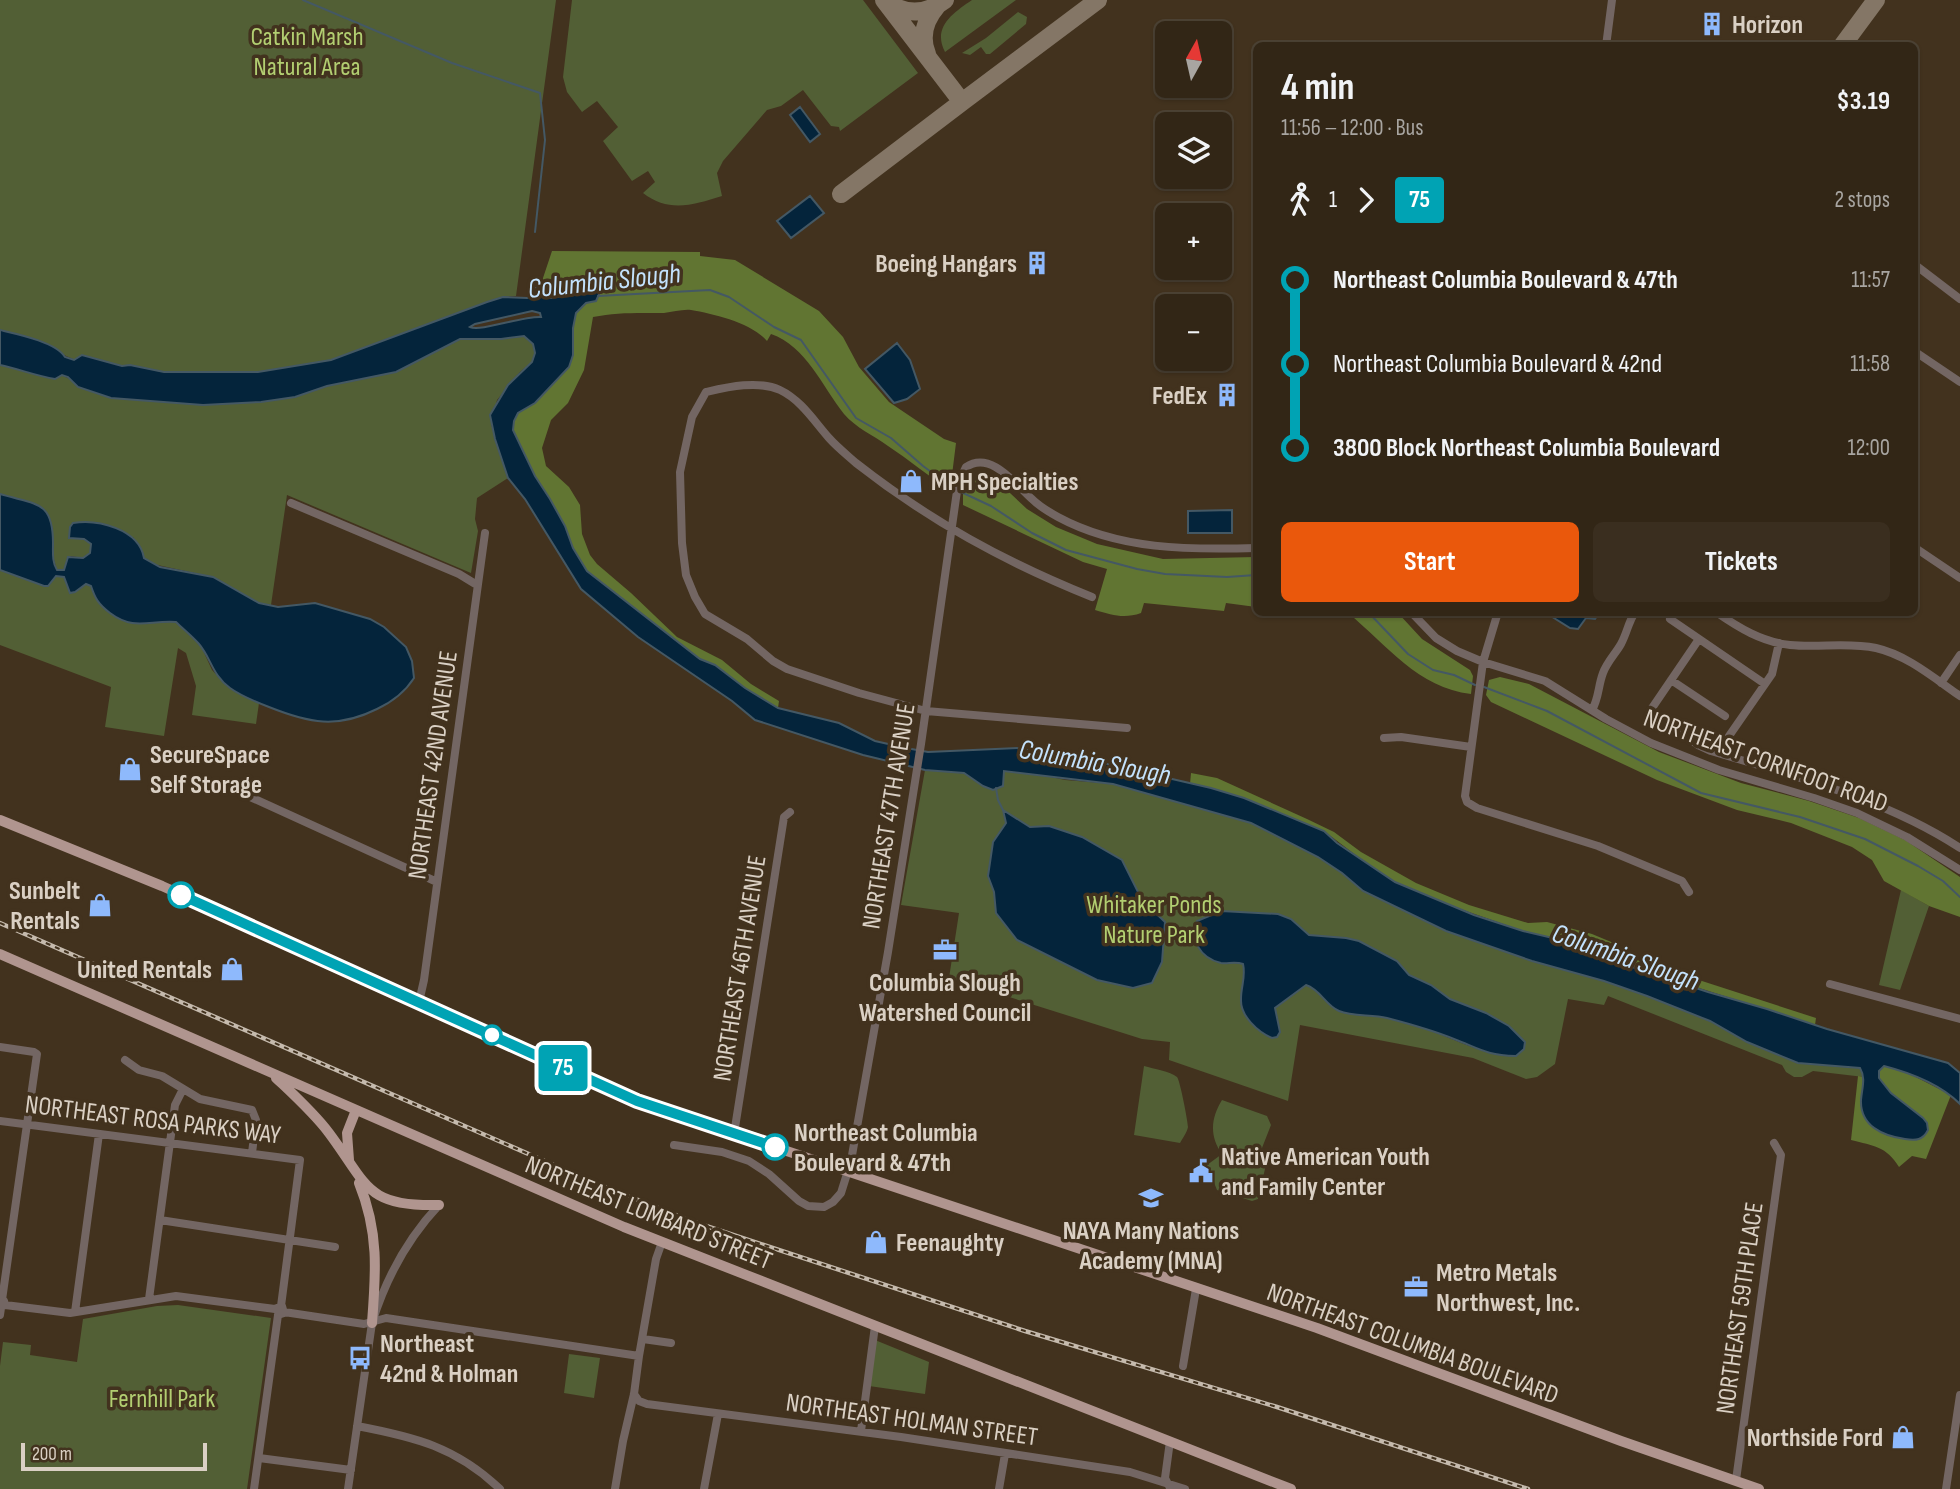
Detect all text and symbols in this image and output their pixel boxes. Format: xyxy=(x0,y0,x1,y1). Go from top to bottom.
building icon: Horizon xyxy=(1698,10,1726,38)
place label: Horizon xyxy=(1732,10,1803,41)
north arrow xyxy=(1155,21,1232,98)
map controls xyxy=(1155,21,1232,371)
park label: Catkin Marsh Natural Area xyxy=(250,22,364,83)
text: 4 min xyxy=(1281,65,1354,110)
text: $3.19 xyxy=(1836,86,1890,117)
button: layers xyxy=(1155,112,1232,189)
text: 11:56 – 12:00 · Bus xyxy=(1281,114,1424,142)
icon: walk xyxy=(1281,181,1319,219)
icon: forward xyxy=(1347,181,1385,219)
text: 75 xyxy=(1409,185,1430,214)
text: 1 xyxy=(1329,186,1337,214)
text: 2 stops xyxy=(1834,186,1890,214)
button: + xyxy=(1155,203,1232,280)
place label: Boeing Hangars xyxy=(875,249,1017,280)
building icon: Boeing Hangars xyxy=(1023,249,1051,277)
water label: Columbia Slough xyxy=(526,257,682,306)
text: Northeast Columbia Boulevard & 47th xyxy=(1333,265,1678,296)
text: 11:57 xyxy=(1851,266,1890,294)
button: − xyxy=(1155,294,1232,371)
text: Northeast Columbia Boulevard & 42nd xyxy=(1333,349,1662,380)
text: 11:58 xyxy=(1850,350,1890,378)
place label: FedEx xyxy=(1152,381,1207,412)
building icon: FedEx xyxy=(1213,381,1241,409)
text: 3800 Block Northeast Columbia Boulevard xyxy=(1333,433,1720,464)
text: 12:00 xyxy=(1847,434,1890,462)
shop icon: MPH Specialties xyxy=(897,467,925,495)
place label: MPH Specialties xyxy=(931,467,1078,498)
button: Start xyxy=(1281,522,1579,602)
button: Tickets xyxy=(1593,522,1890,602)
street label: NORTHEAST 42ND AVENUE xyxy=(402,649,465,881)
street label: NORTHEAST 47TH AVENUE xyxy=(856,701,923,931)
street label: NORTHEAST CORNFOOT ROAD xyxy=(1639,703,1892,820)
water label: Columbia Slough xyxy=(1016,733,1173,792)
place label: SecureSpace Self Storage xyxy=(150,740,270,801)
shop icon: SecureSpace Self Storage xyxy=(116,755,144,783)
street label: NORTHEAST 46TH AVENUE xyxy=(707,853,774,1083)
place label: Sunbelt Rentals xyxy=(9,876,80,937)
unlabelled marker xyxy=(168,882,194,908)
park label: Whitaker Ponds Nature Park xyxy=(1086,890,1222,951)
shop icon: Sunbelt Rentals xyxy=(86,891,114,919)
water label: Columbia Slough xyxy=(1548,917,1704,998)
office icon: Columbia Slough Watershed Council xyxy=(931,936,959,964)
place label: United Rentals xyxy=(77,955,212,986)
shop icon: United Rentals xyxy=(218,955,246,983)
place label: Columbia Slough Watershed Council xyxy=(859,968,1031,1029)
unlabelled marker xyxy=(482,1025,502,1045)
line badge: 75 xyxy=(532,1045,594,1091)
text: 75 xyxy=(553,1053,574,1082)
street label: NORTHEAST ROSA PARKS WAY xyxy=(23,1089,283,1152)
place label: Northeast Columbia Boulevard & 47th xyxy=(794,1118,978,1179)
marker: Northeast Columbia Boulevard & 47th xyxy=(762,1134,788,1160)
place label: Native American Youth and Family Center xyxy=(1221,1142,1430,1203)
street label: NORTHEAST LOMBARD STREET xyxy=(521,1150,776,1277)
public building icon: Native American Youth and Family Center xyxy=(1187,1157,1215,1185)
school or university icon: NAYA Many Nations Academy (MNA) xyxy=(1137,1184,1165,1212)
street label: NORTHEAST 59TH PLACE xyxy=(1710,1200,1771,1416)
place label: NAYA Many Nations Academy (MNA) xyxy=(1063,1216,1239,1277)
shop icon: Feenaughty xyxy=(862,1228,890,1256)
place label: Feenaughty xyxy=(896,1228,1005,1259)
place label: Metro Metals Northwest, Inc. xyxy=(1436,1258,1580,1319)
office icon: Metro Metals Northwest, Inc. xyxy=(1402,1273,1430,1301)
street label: NORTHEAST COLUMBIA BOULEVARD xyxy=(1262,1277,1563,1412)
place label: Northeast 42nd & Holman xyxy=(380,1329,518,1390)
bus stop icon: Northeast 42nd & Holman xyxy=(346,1344,374,1372)
park label: Fernhill Park xyxy=(109,1384,215,1415)
street label: NORTHEAST HOLMAN STREET xyxy=(784,1387,1040,1454)
place label: Northside Ford xyxy=(1747,1423,1883,1454)
shop icon: Northside Ford xyxy=(1889,1423,1917,1451)
scale bar xyxy=(21,1440,206,1472)
text: 200 m xyxy=(32,1443,72,1466)

